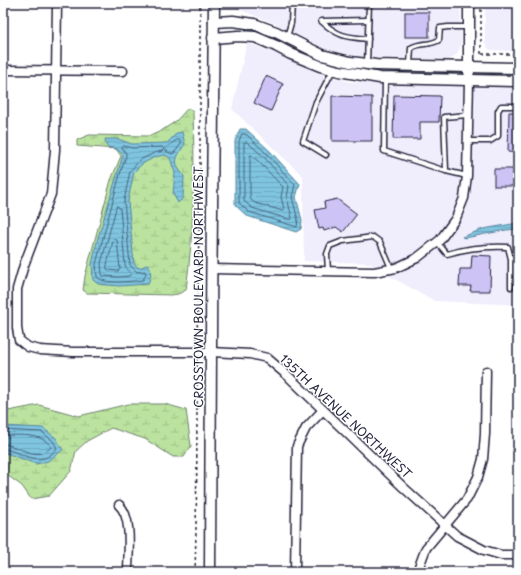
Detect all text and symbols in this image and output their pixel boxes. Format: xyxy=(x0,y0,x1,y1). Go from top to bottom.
street label: CROSSTOWN BOULEVARD NORTHWEST xyxy=(189,165,207,408)
street label: 135TH AVENUE NORTHWEST xyxy=(276,350,417,483)

